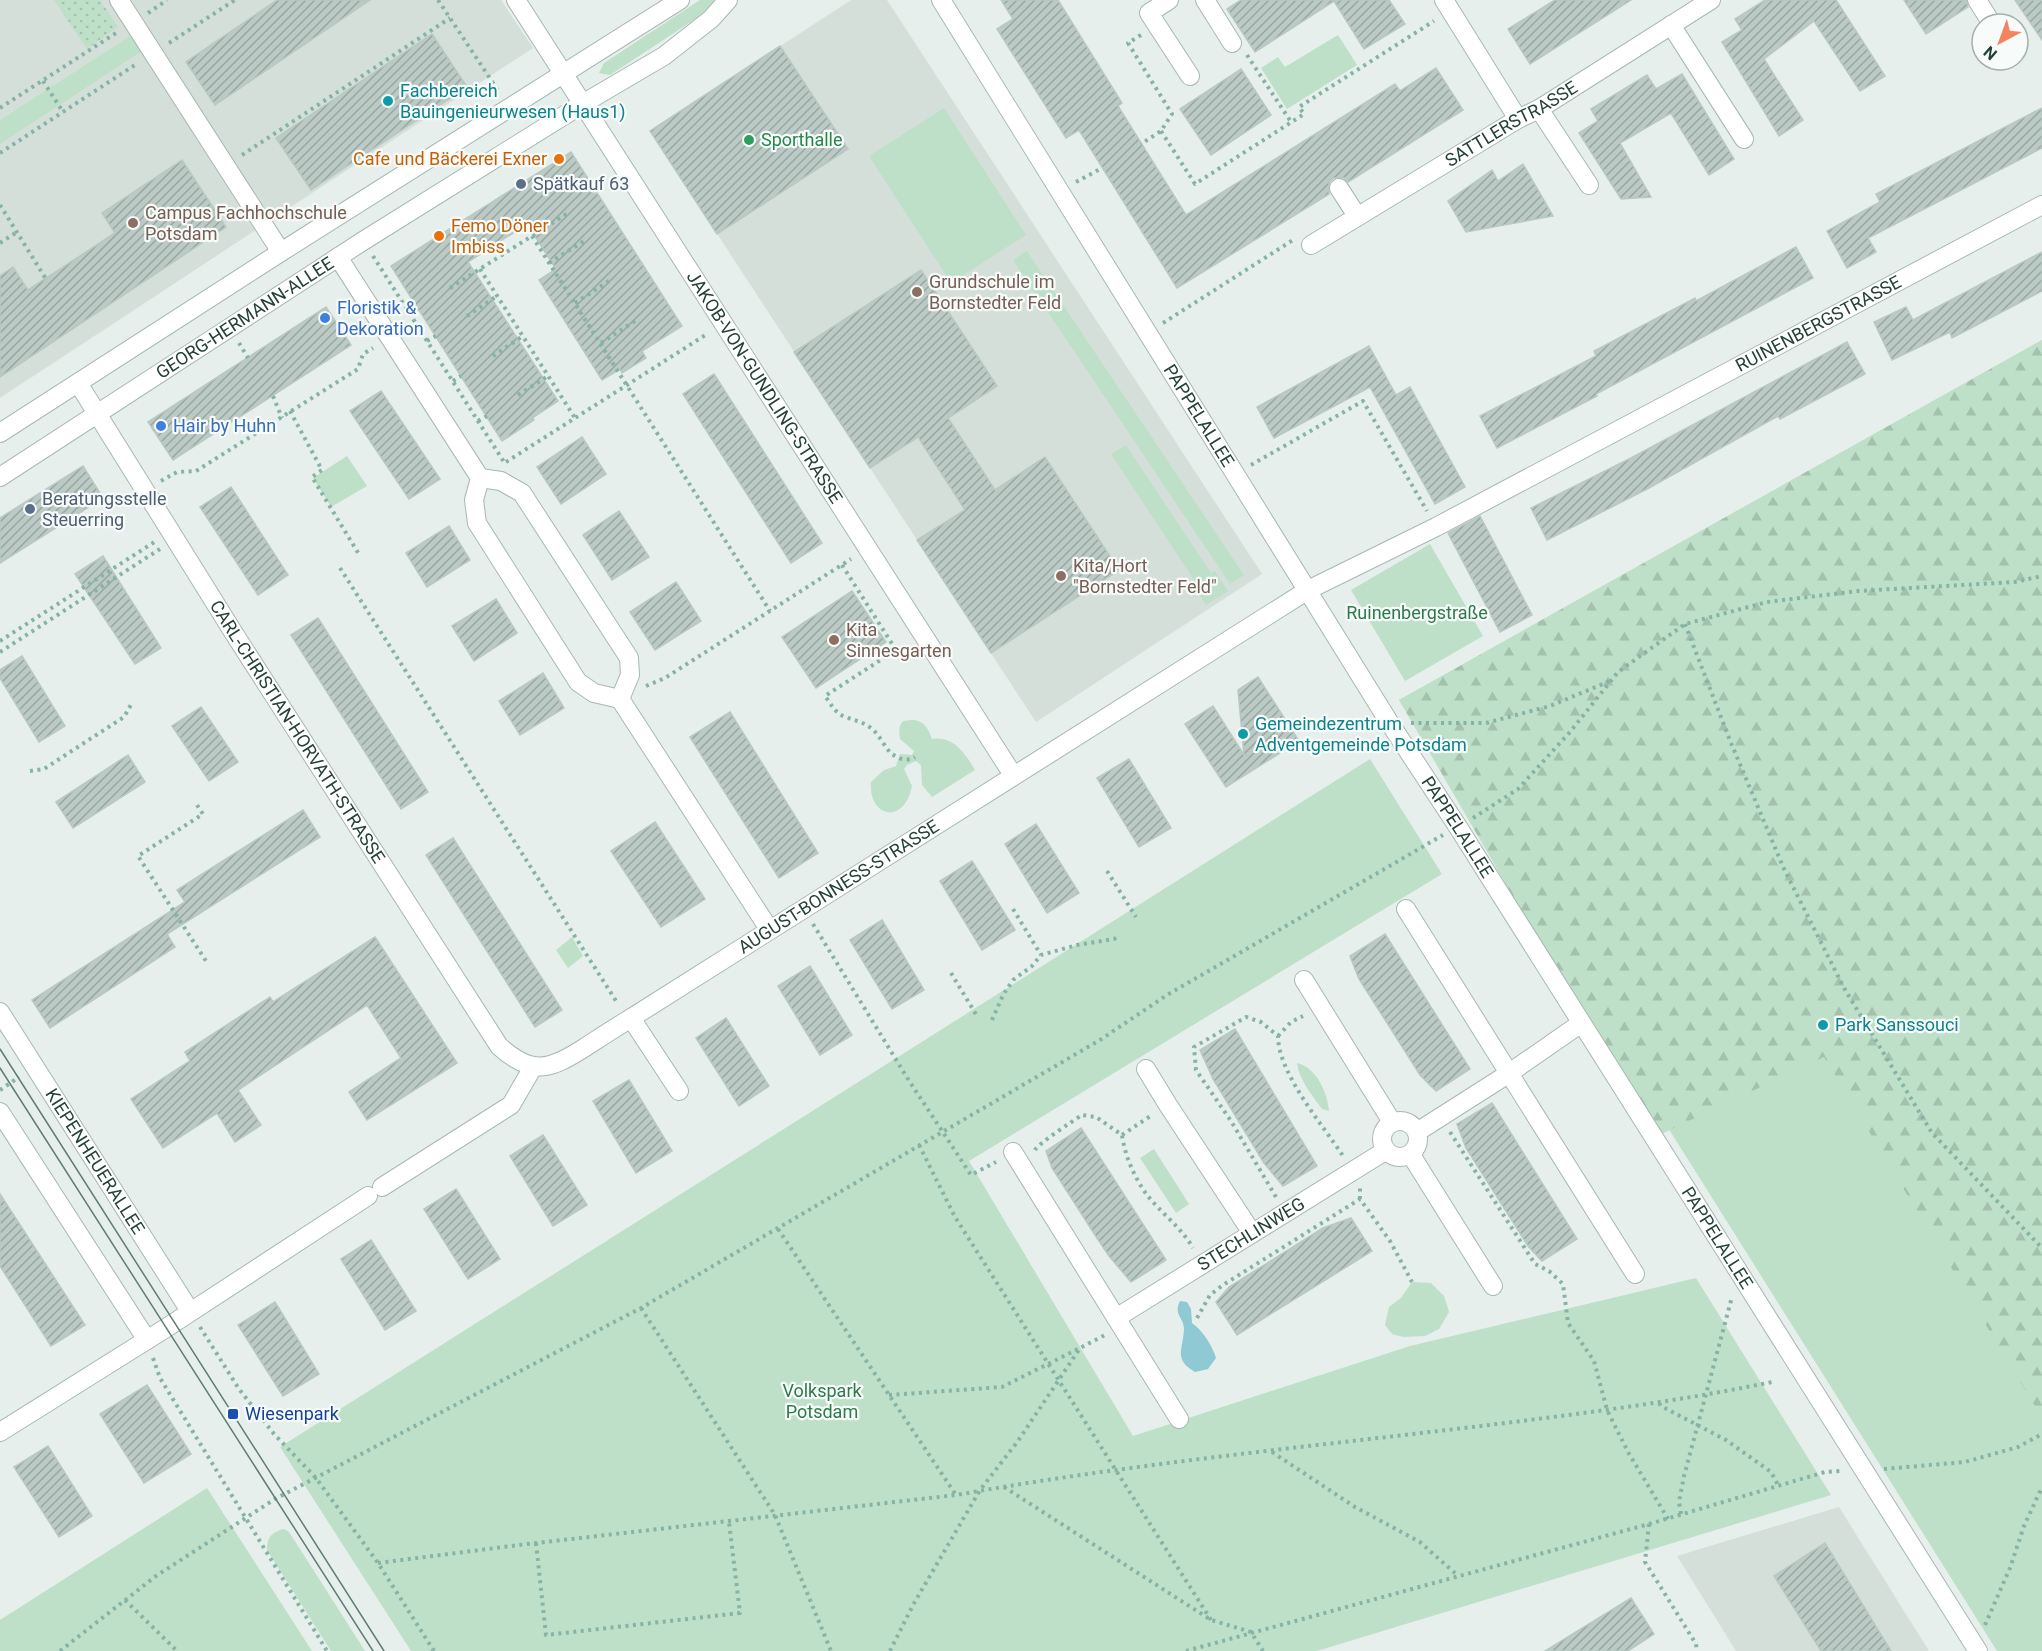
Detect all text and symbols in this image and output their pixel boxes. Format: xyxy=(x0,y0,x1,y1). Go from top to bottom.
north arrow xyxy=(1970,12,2030,72)
text: N xyxy=(1980,42,2001,64)
street label: SATTLERSTRASSE xyxy=(1441,77,1581,171)
place label: Fachbereich Bauingenieurwesen (Haus1) xyxy=(400,80,626,123)
marker: Fachbereich Bauingenieurwesen (Haus1) xyxy=(381,94,395,108)
place label: Sporthalle xyxy=(761,129,843,150)
marker: Sporthalle xyxy=(742,133,756,147)
place label: Cafe und Bäckerei Exner xyxy=(353,148,547,169)
marker: Cafe und Bäckerei Exner xyxy=(552,152,566,166)
place label: Spätkauf 63 xyxy=(533,173,629,194)
marker: Spätkauf 63 xyxy=(514,177,528,191)
place label: Campus Fachhochschule Potsdam xyxy=(145,202,347,244)
place label: Femo Döner Imbiss xyxy=(451,215,549,257)
marker: Campus Fachhochschule Potsdam xyxy=(126,216,140,230)
marker: Femo Döner Imbiss xyxy=(432,229,446,243)
street label: GEORG-HERMANN-ALLEE xyxy=(152,252,337,383)
street label: JAKOB-VON-GUNDLING-STRASSE xyxy=(683,267,847,507)
place label: Grundschule im Bornstedter Feld xyxy=(929,271,1061,313)
street label: RUINENBERGSTRASSE xyxy=(1732,271,1904,376)
marker: Grundschule im Bornstedter Feld xyxy=(910,285,924,299)
place label: Floristik & Dekoration xyxy=(337,297,424,339)
marker: Floristik & Dekoration xyxy=(318,311,332,325)
street label: PAPPELALLEE xyxy=(1160,360,1239,470)
place label: Hair by Huhn xyxy=(173,415,276,436)
marker: Hair by Huhn xyxy=(154,419,168,433)
place label: Beratungsstelle Steuerring xyxy=(42,488,166,530)
marker: Beratungsstelle Steuerring xyxy=(23,502,37,516)
place label: Kita/Hort "Bornstedter Feld" xyxy=(1073,555,1217,597)
marker: Kita/Hort "Bornstedter Feld" xyxy=(1054,569,1068,583)
street label: CARL-CHRISTIAN-HORVATH-STRASSE xyxy=(206,596,390,867)
park label: Ruinenbergstraße xyxy=(1346,602,1488,623)
place label: Kita Sinnesgarten xyxy=(846,619,952,661)
marker: Kita Sinnesgarten xyxy=(827,633,841,647)
place label: Gemeindezentrum Adventgemeinde Potsdam xyxy=(1255,713,1467,755)
marker: Gemeindezentrum Adventgemeinde Potsdam xyxy=(1236,727,1250,741)
street label: PAPPELALLEE xyxy=(1418,772,1498,881)
street label: AUGUST-BONNESS-STRASSE xyxy=(734,815,943,958)
place label: Park Sanssouci xyxy=(1835,1014,1959,1035)
marker: Park Sanssouci xyxy=(1816,1018,1830,1032)
street label: KIEPENHEUERALLEE xyxy=(41,1084,149,1238)
street label: PAPPELALLEE xyxy=(1678,1183,1758,1292)
street label: STECHLINWEG xyxy=(1193,1193,1308,1275)
park label: Volkspark Potsdam xyxy=(782,1380,862,1422)
place label: Wiesenpark xyxy=(245,1403,340,1424)
marker: Wiesenpark xyxy=(226,1407,240,1421)

